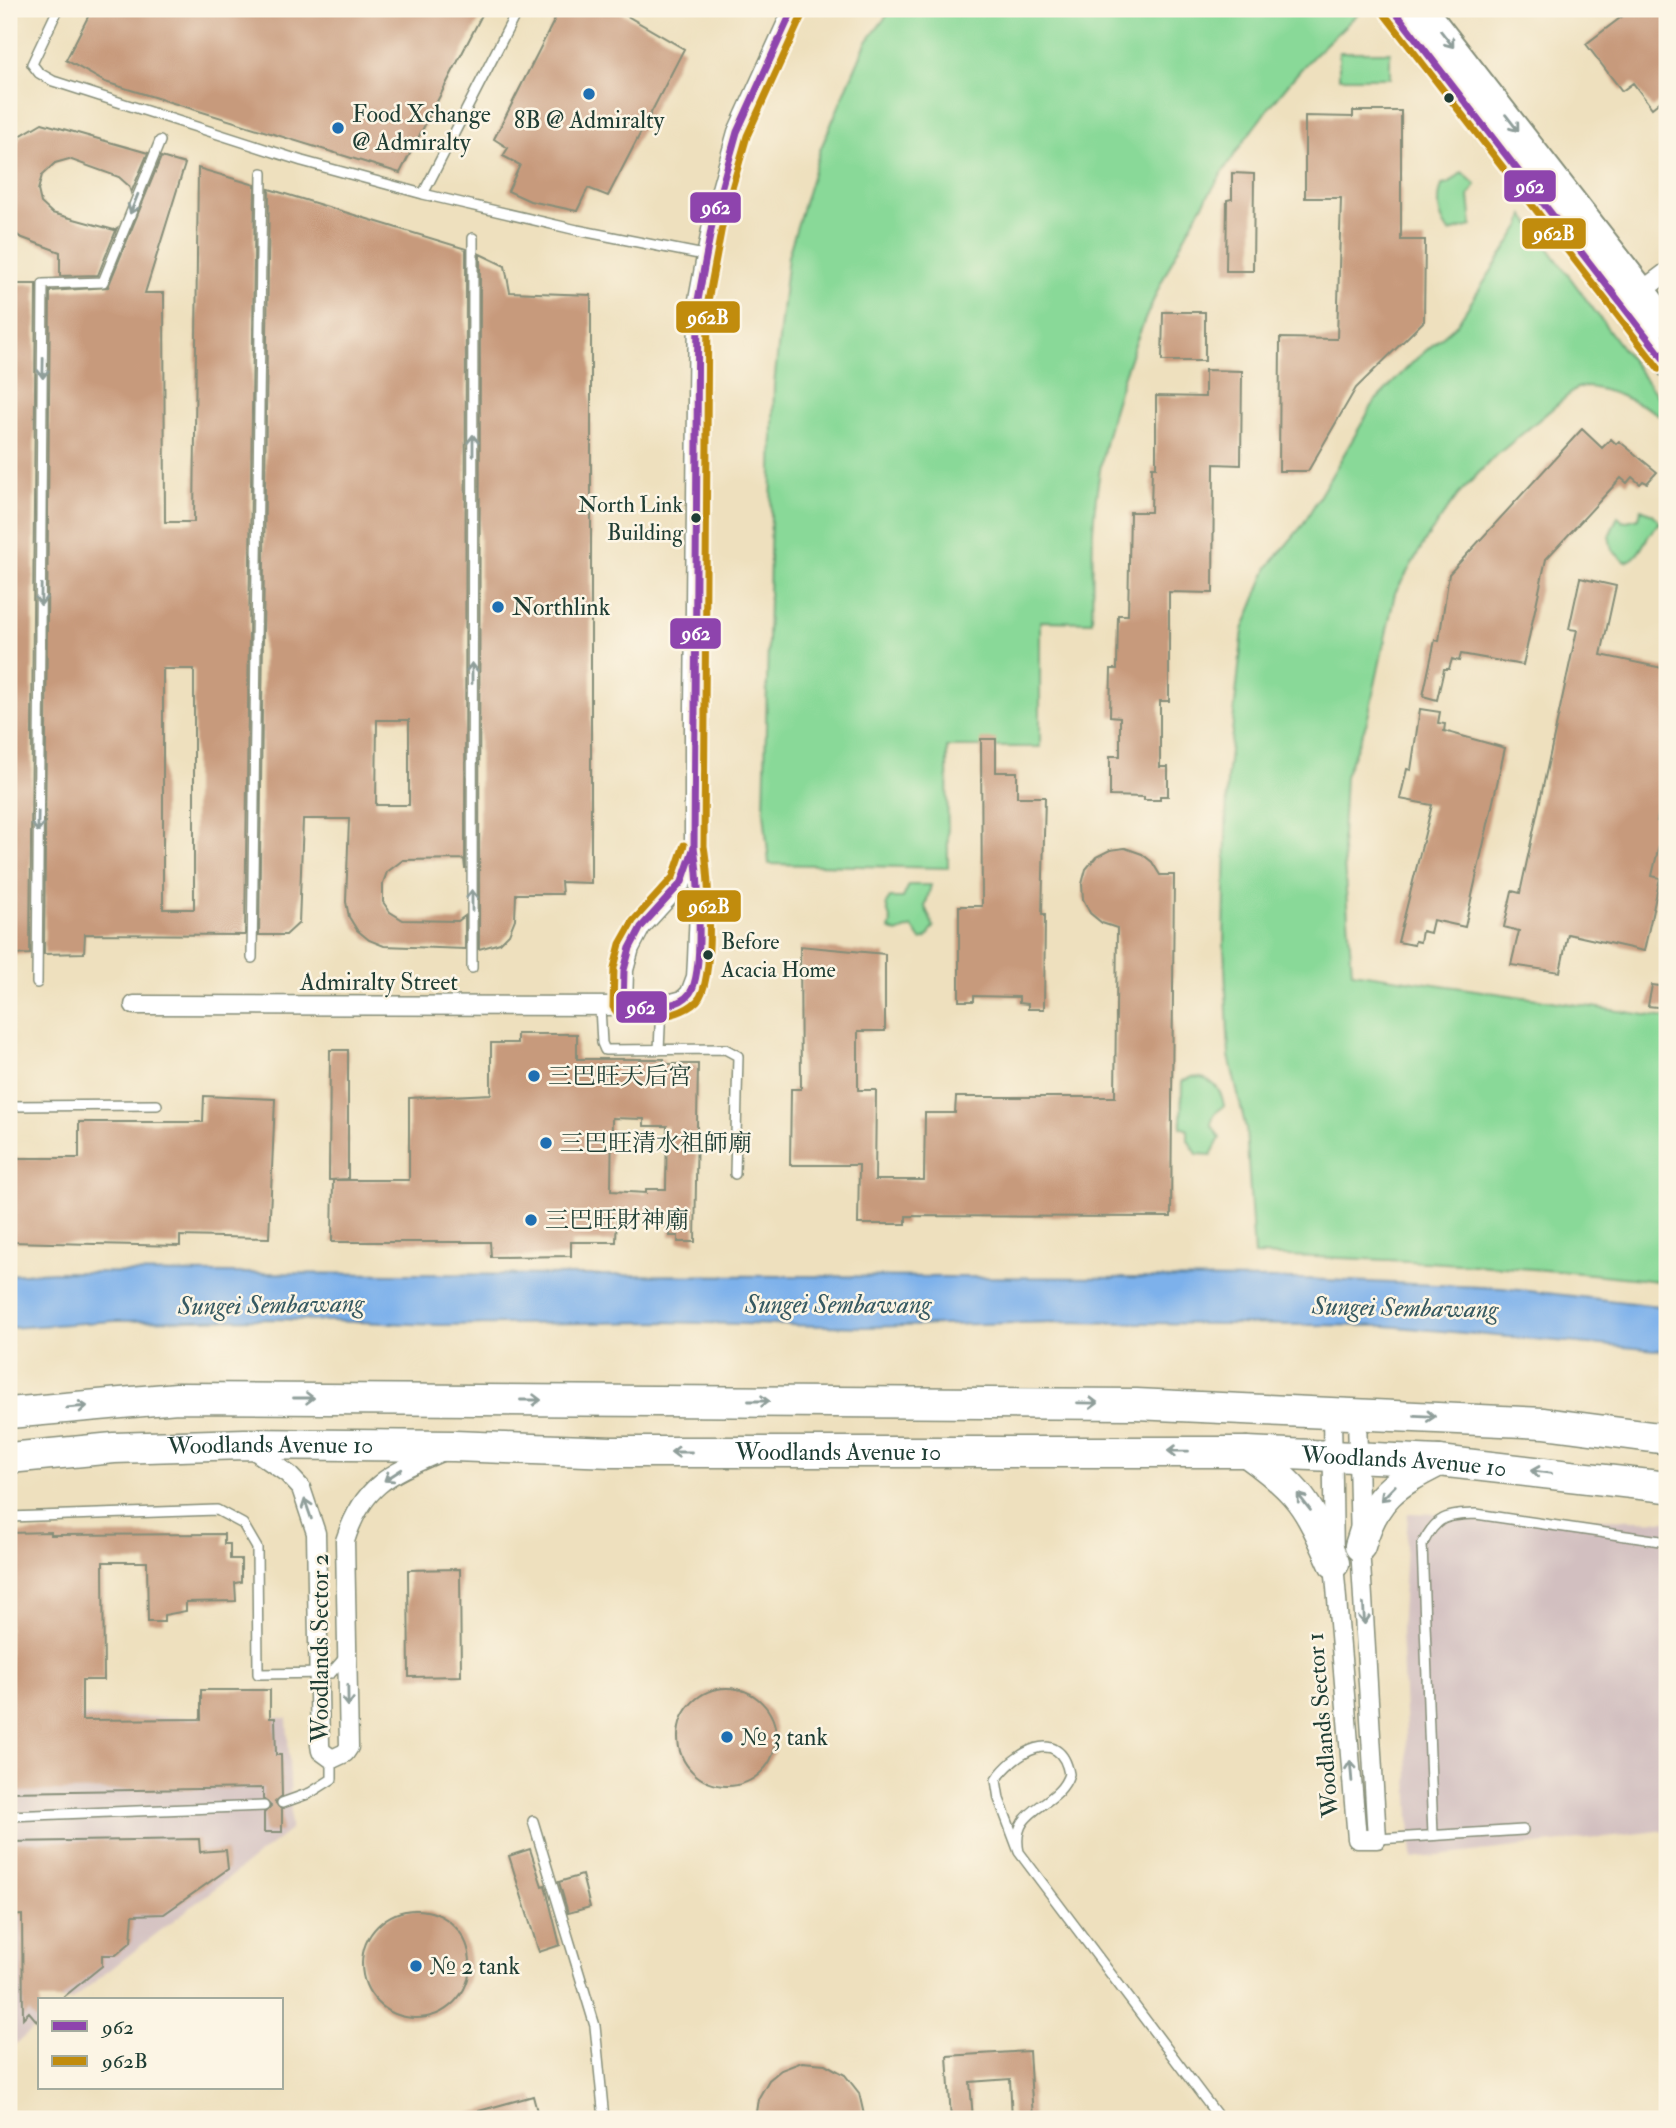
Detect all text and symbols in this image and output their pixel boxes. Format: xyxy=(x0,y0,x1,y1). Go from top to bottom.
one-way arrow xyxy=(1439,29,1454,48)
marker: 8B @ Admiralty xyxy=(581,86,597,102)
unlabelled marker xyxy=(1442,91,1456,105)
place label: Food Xchange @ Admiralty xyxy=(352,99,491,158)
place label: 8B @ Admiralty xyxy=(514,105,665,136)
one-way arrow xyxy=(1505,113,1520,132)
marker: Food Xchange @ Admiralty xyxy=(330,120,346,136)
line badge: 962 xyxy=(1503,169,1557,203)
text: 962 xyxy=(1514,175,1545,199)
line badge: 962 xyxy=(689,191,742,224)
one-way arrow xyxy=(127,193,140,215)
text: 962 xyxy=(700,196,731,220)
line badge: 962B xyxy=(1521,217,1587,250)
text: 962B xyxy=(1531,222,1575,246)
line badge: 962B xyxy=(675,300,741,334)
text: 962B xyxy=(685,306,729,330)
one-way arrow xyxy=(36,356,49,379)
one-way arrow xyxy=(466,434,480,457)
place label: North Link Building xyxy=(578,491,684,547)
marker: North Link Building xyxy=(689,511,703,525)
one-way arrow xyxy=(34,583,47,606)
place label: Northlink xyxy=(512,592,611,623)
marker: Northlink xyxy=(490,599,506,615)
line badge: 962 xyxy=(669,617,722,650)
text: 962 xyxy=(680,622,711,646)
one-way arrow xyxy=(465,661,479,684)
one-way arrow xyxy=(32,811,45,834)
one-way arrow xyxy=(465,889,479,912)
line badge: 962B xyxy=(676,889,742,923)
text: 962B xyxy=(686,895,730,919)
place label: Before Acacia Home xyxy=(720,928,836,984)
marker: Before Acacia Home xyxy=(701,948,715,962)
street label: Admiralty Street xyxy=(299,967,458,998)
line badge: 962 xyxy=(615,990,668,1024)
text: 962 xyxy=(625,996,656,1020)
place label: 三巴旺天后宮 xyxy=(548,1061,692,1092)
marker: 三巴旺天后宮 xyxy=(526,1068,542,1084)
place label: 三巴旺清水祖師廟 xyxy=(560,1128,752,1159)
marker: 三巴旺清水祖師廟 xyxy=(538,1135,554,1151)
place label: 三巴旺財神廟 xyxy=(545,1205,689,1236)
marker: 三巴旺財神廟 xyxy=(523,1212,539,1228)
water label: Sungei Sembawang xyxy=(177,1287,366,1323)
water label: Sungei Sembawang xyxy=(744,1289,932,1321)
water label: Sungei Sembawang xyxy=(1311,1290,1500,1326)
one-way arrow xyxy=(292,1391,315,1405)
one-way arrow xyxy=(520,1393,543,1407)
one-way arrow xyxy=(747,1394,770,1408)
one-way arrow xyxy=(1076,1396,1099,1410)
one-way arrow xyxy=(65,1400,88,1413)
one-way arrow xyxy=(1413,1410,1436,1423)
street label: Woodlands Avenue 10 xyxy=(166,1428,374,1462)
street label: Woodlands Avenue 10 xyxy=(734,1437,941,1468)
street label: Woodlands Avenue 10 xyxy=(1300,1439,1508,1484)
one-way arrow xyxy=(1167,1444,1190,1458)
one-way arrow xyxy=(670,1445,693,1459)
one-way arrow xyxy=(1530,1466,1553,1479)
one-way arrow xyxy=(383,1469,403,1483)
one-way arrow xyxy=(1380,1484,1397,1501)
one-way arrow xyxy=(1297,1494,1312,1512)
one-way arrow xyxy=(301,1499,313,1521)
street label: Woodlands Sector 2 xyxy=(305,1553,336,1744)
one-way arrow xyxy=(1358,1602,1371,1624)
street label: Woodlands Sector 1 xyxy=(1299,1631,1347,1820)
one-way arrow xyxy=(341,1685,355,1708)
place label: № 3 tank xyxy=(741,1722,828,1753)
marker: № 3 tank xyxy=(719,1729,735,1745)
one-way arrow xyxy=(1344,1760,1357,1783)
place label: № 2 tank xyxy=(430,1951,520,1982)
marker: № 2 tank xyxy=(408,1958,424,1974)
legend xyxy=(38,1998,284,2090)
text: 962 xyxy=(100,2014,134,2041)
text: 962B xyxy=(100,2048,148,2075)

